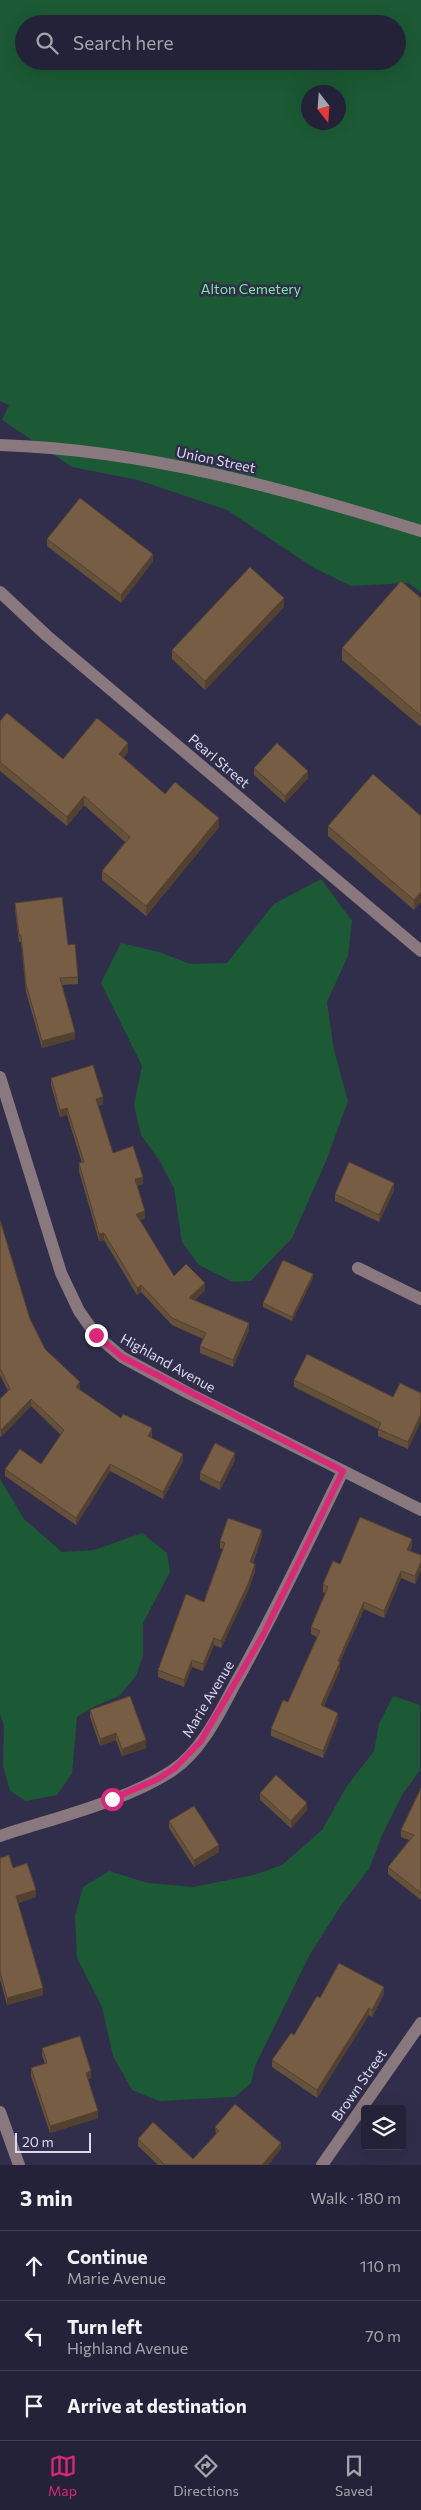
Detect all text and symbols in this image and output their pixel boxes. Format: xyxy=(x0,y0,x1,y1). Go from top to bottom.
search box xyxy=(15,15,406,70)
icon: search xyxy=(33,29,61,57)
text: Search here xyxy=(73,31,173,54)
north arrow xyxy=(301,85,346,130)
park label: Alton Cemetery xyxy=(201,280,301,297)
street label: Union Street xyxy=(175,443,257,476)
street label: Pearl Street xyxy=(185,730,254,791)
route end xyxy=(85,1324,108,1347)
street label: Highland Avenue xyxy=(118,1329,219,1396)
street label: Marie Avenue xyxy=(178,1657,237,1740)
route start xyxy=(101,1788,124,1811)
street label: Brown Street xyxy=(328,2045,390,2124)
map controls xyxy=(361,2105,406,2150)
button: layers xyxy=(361,2105,406,2150)
scale bar xyxy=(15,2130,91,2153)
text: 20 m xyxy=(22,2133,54,2150)
text: 3 min xyxy=(20,2185,73,2210)
text: Walk · 180 m xyxy=(311,2188,401,2207)
text: Continue xyxy=(67,2245,147,2268)
icon: ahead xyxy=(20,2252,48,2280)
text: 110 m xyxy=(360,2256,401,2275)
text: Marie Avenue xyxy=(67,2268,166,2287)
text: Turn left xyxy=(67,2315,142,2338)
icon: left xyxy=(20,2322,48,2350)
text: 70 m xyxy=(365,2326,401,2345)
text: Highland Avenue xyxy=(67,2338,188,2357)
icon: arrive xyxy=(20,2392,48,2420)
text: Arrive at destination xyxy=(67,2394,247,2417)
tab: Map xyxy=(48,2452,77,2499)
tab: Directions xyxy=(173,2452,239,2499)
tab: Saved xyxy=(335,2452,373,2499)

